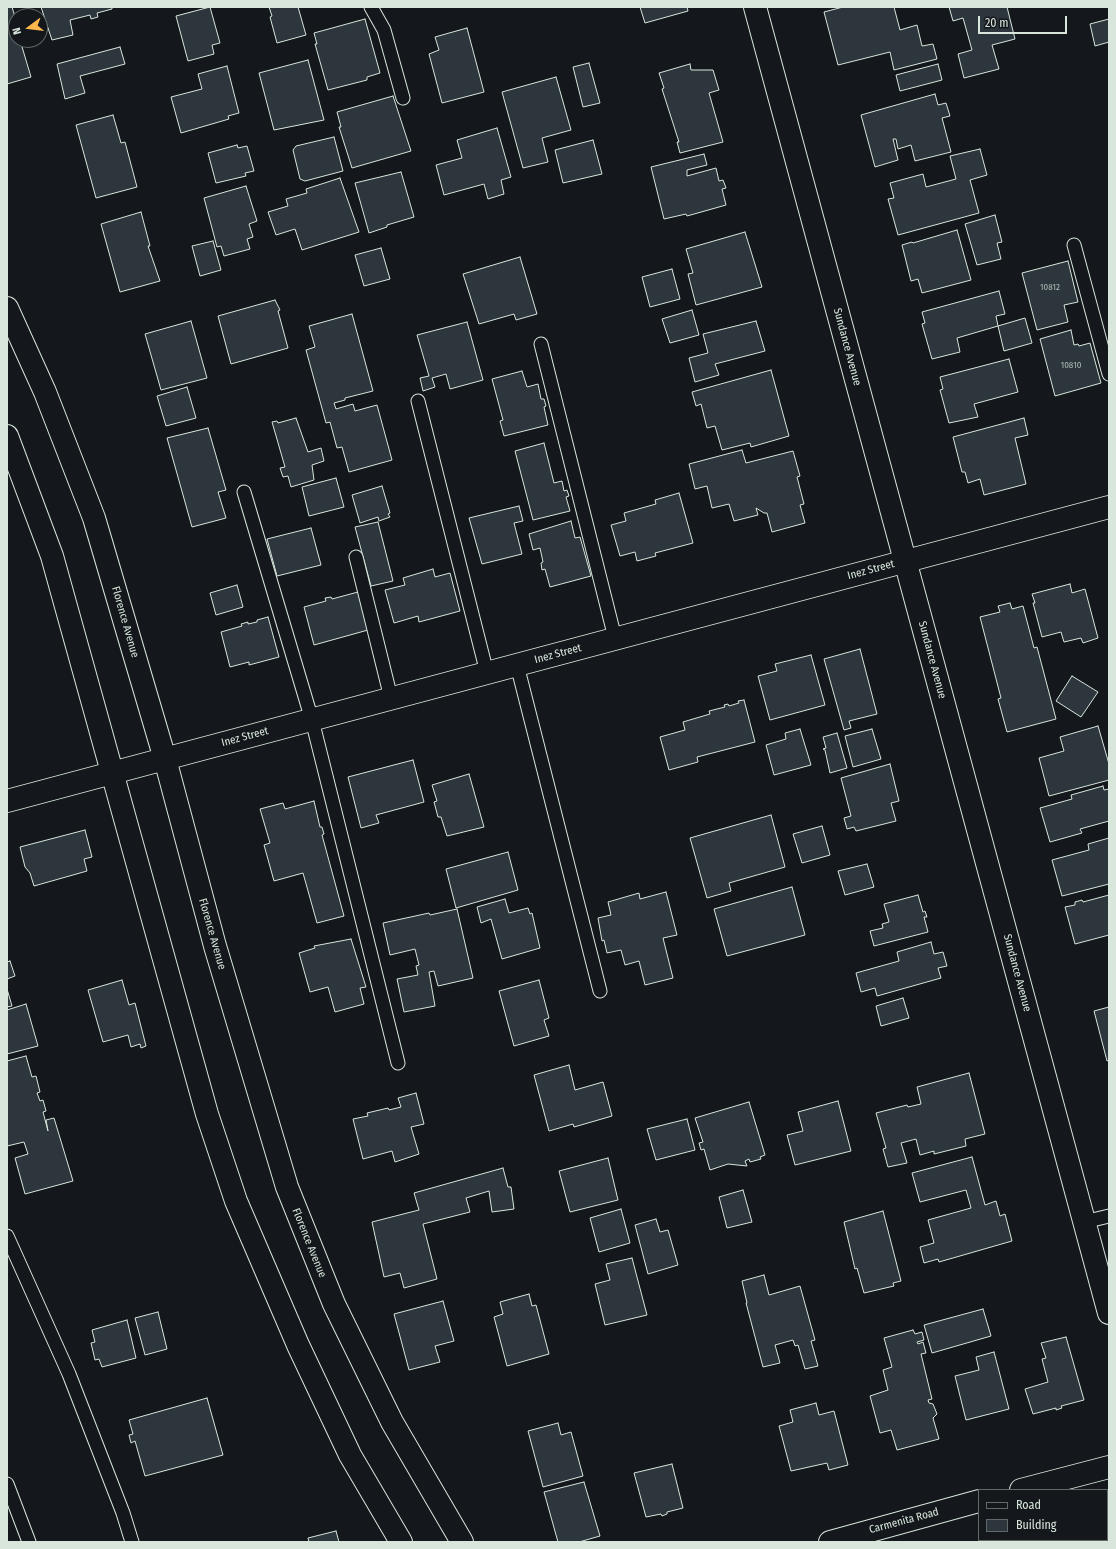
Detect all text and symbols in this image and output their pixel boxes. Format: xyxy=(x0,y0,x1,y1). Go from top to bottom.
north arrow xyxy=(8,8,48,48)
scale bar xyxy=(980,8,1069,34)
text: 20 m xyxy=(985,16,1009,30)
text: N xyxy=(10,26,24,36)
house number: 10812 xyxy=(1040,282,1060,292)
street label: Sundance Avenue xyxy=(830,307,864,387)
house number: 10810 xyxy=(1061,360,1081,370)
street label: Inez Street xyxy=(846,557,896,583)
street label: Florence Avenue xyxy=(109,585,141,659)
street label: Sundance Avenue xyxy=(915,620,949,700)
street label: Inez Street xyxy=(533,641,583,667)
street label: Inez Street xyxy=(220,724,270,750)
street label: Florence Avenue xyxy=(196,897,228,971)
street label: Sundance Avenue xyxy=(1000,933,1034,1013)
street label: Florence Avenue xyxy=(289,1206,329,1280)
legend xyxy=(978,1489,1108,1541)
text: Road xyxy=(1016,1498,1041,1512)
street label: Carmenita Road xyxy=(868,1505,940,1537)
text: Building xyxy=(1016,1518,1056,1532)

